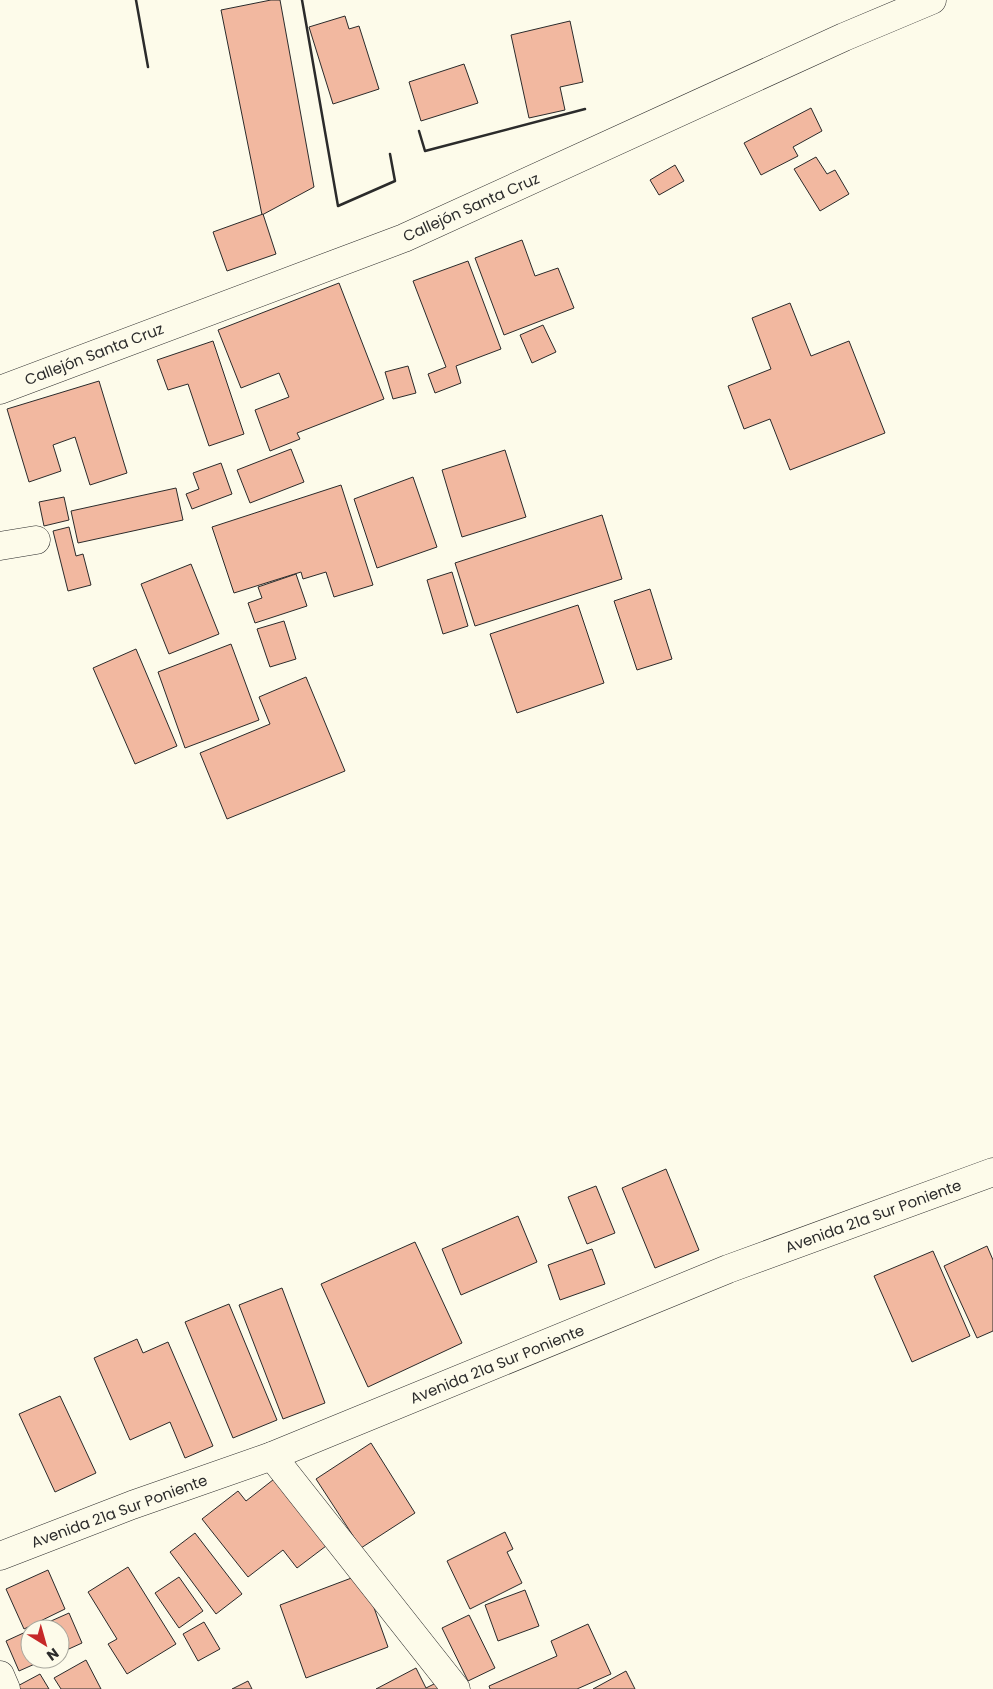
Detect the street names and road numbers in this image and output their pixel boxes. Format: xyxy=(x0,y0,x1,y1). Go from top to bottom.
street label: Callejón Santa Cruz xyxy=(400,167,543,247)
street label: Callejón Santa Cruz xyxy=(22,318,167,390)
street label: Avenida 21a Sur Poniente xyxy=(782,1174,964,1258)
street label: Avenida 21a Sur Poniente xyxy=(407,1319,587,1409)
street label: Avenida 21a Sur Poniente xyxy=(28,1469,210,1553)

